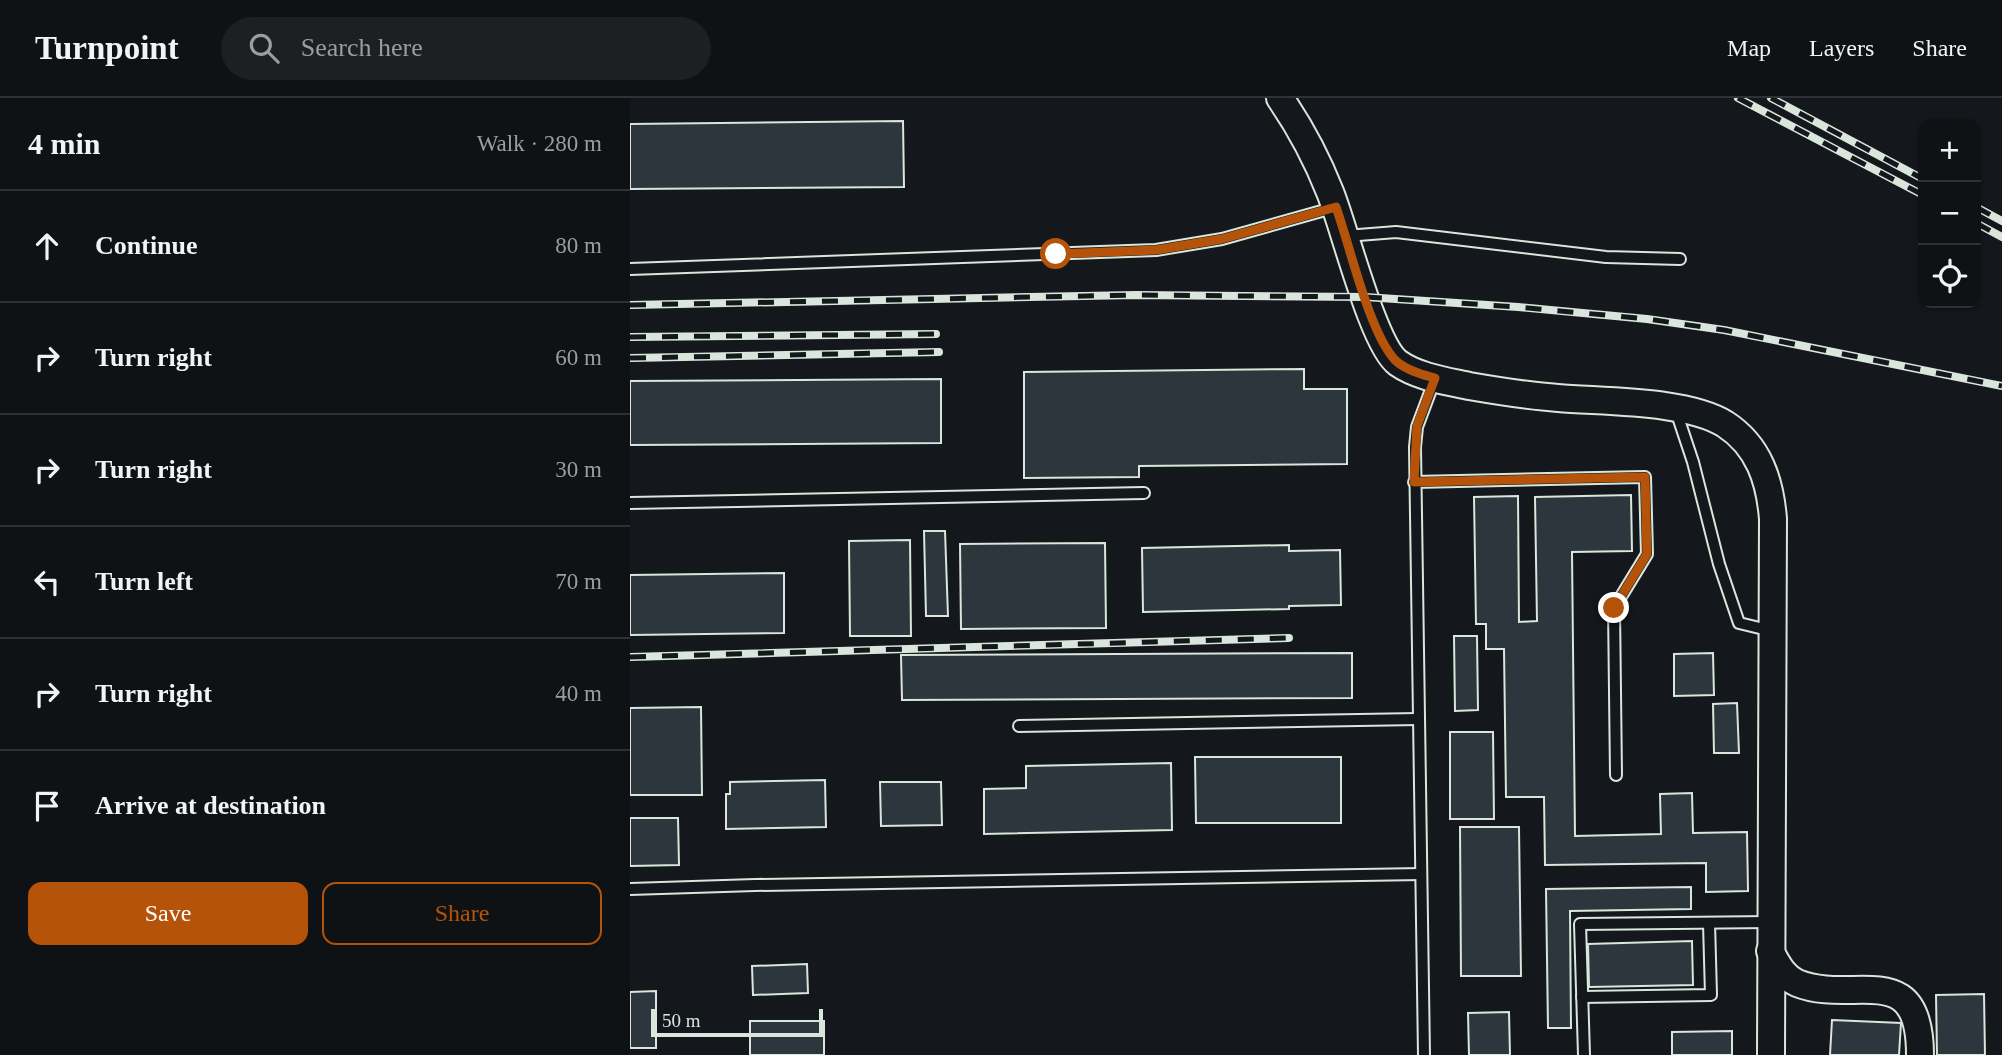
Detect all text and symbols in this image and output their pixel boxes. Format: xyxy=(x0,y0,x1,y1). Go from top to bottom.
search box xyxy=(221,17,711,80)
icon: search xyxy=(245,29,283,67)
text: Turnpoint xyxy=(35,30,179,66)
text: Search here xyxy=(301,33,423,62)
text: Map xyxy=(1727,35,1771,61)
text: Layers xyxy=(1809,35,1874,61)
text: Share xyxy=(1912,35,1967,61)
map controls xyxy=(1918,119,1981,308)
button: + xyxy=(1918,119,1981,182)
text: 4 min xyxy=(28,127,101,160)
text: Walk · 280 m xyxy=(477,131,602,156)
button: − xyxy=(1918,182,1981,245)
icon: ahead xyxy=(28,227,66,265)
text: Continue xyxy=(95,231,198,260)
text: 80 m xyxy=(555,233,602,258)
route start xyxy=(1040,238,1071,269)
button: locate xyxy=(1918,245,1981,308)
icon: right xyxy=(28,339,66,377)
text: Turn right xyxy=(95,343,212,372)
text: 60 m xyxy=(555,345,602,370)
icon: right xyxy=(28,451,66,489)
text: Turn right xyxy=(95,455,212,484)
text: 30 m xyxy=(555,457,602,482)
icon: left xyxy=(28,563,66,601)
text: Turn left xyxy=(95,567,193,596)
text: 70 m xyxy=(555,569,602,594)
route end xyxy=(1598,592,1629,623)
icon: right xyxy=(28,675,66,713)
text: Turn right xyxy=(95,679,212,708)
text: 40 m xyxy=(555,681,602,706)
icon: arrive xyxy=(28,787,66,825)
text: Arrive at destination xyxy=(95,791,326,820)
button: Save xyxy=(28,882,308,945)
button: Share xyxy=(322,882,602,945)
scale bar xyxy=(651,1006,822,1038)
text: 50 m xyxy=(662,1010,701,1031)

